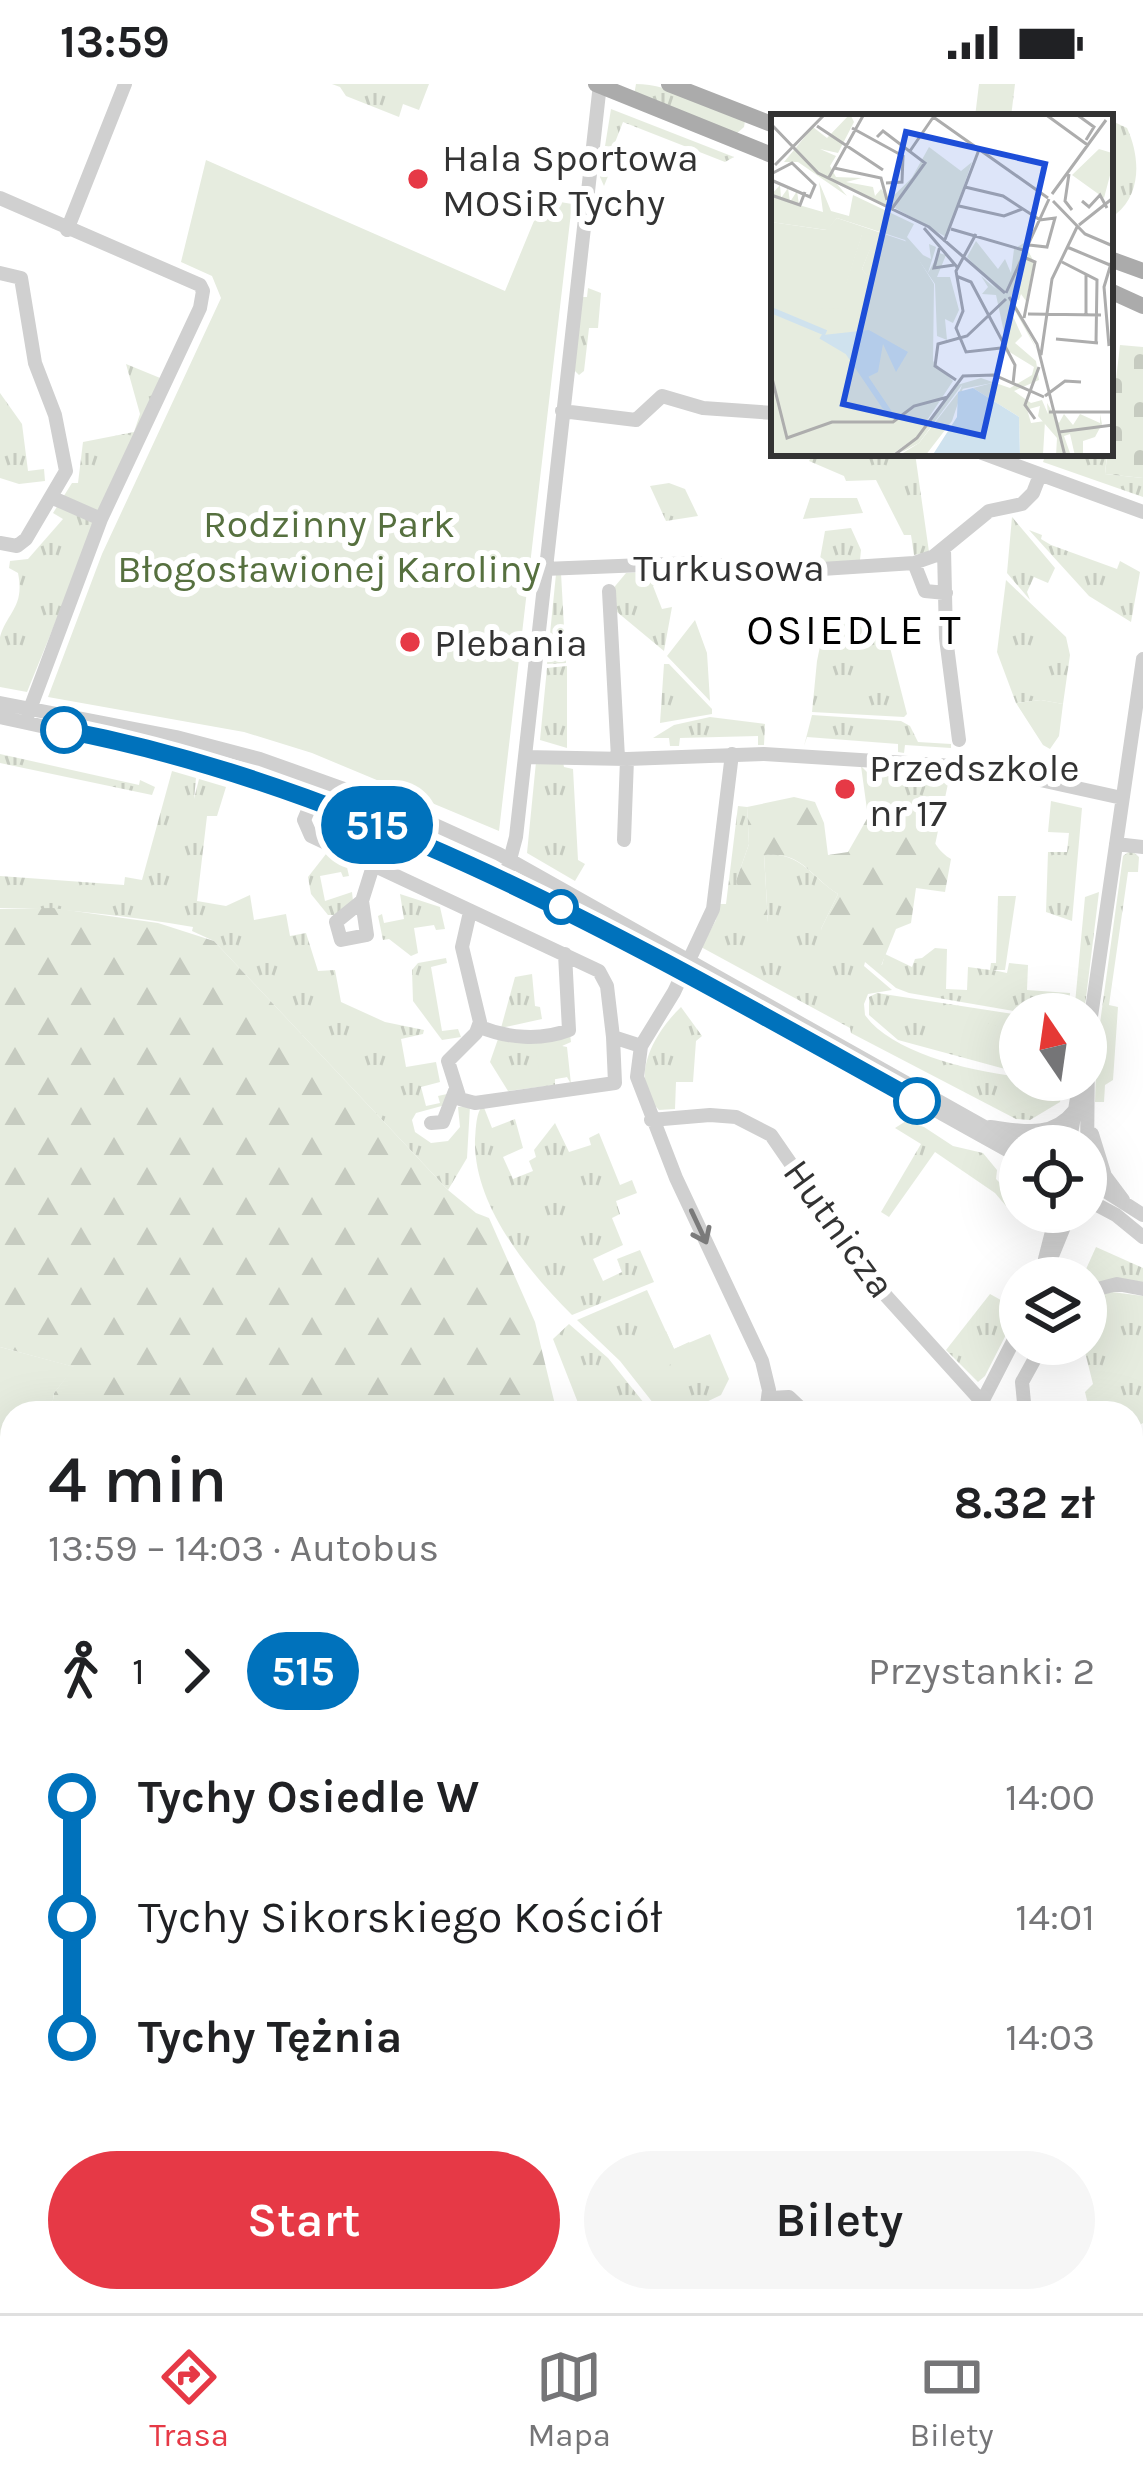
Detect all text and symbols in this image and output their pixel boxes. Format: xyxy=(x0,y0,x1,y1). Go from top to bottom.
text: 13:59 xyxy=(60,16,170,68)
inset map xyxy=(771,114,1113,456)
place label: Hala Sportowa MOSiR Tychy xyxy=(442,135,699,226)
marker: Hala Sportowa MOSiR Tychy xyxy=(405,166,431,192)
park label: Rodzinny Park Błogosławionej Karoliny xyxy=(117,501,541,592)
street label: Turkusowa xyxy=(633,545,825,591)
district label: OSIEDLE T xyxy=(747,605,963,655)
place label: Plebania xyxy=(434,620,588,666)
marker: Plebania xyxy=(397,629,423,655)
unlabelled marker xyxy=(42,708,86,752)
place label: Przedszkole nr 17 xyxy=(869,745,1080,836)
marker: Przedszkole nr 17 xyxy=(832,776,858,802)
line badge: 515 xyxy=(308,786,446,864)
text: 515 xyxy=(345,800,409,850)
unlabelled marker xyxy=(545,891,577,923)
north arrow xyxy=(999,993,1107,1101)
map controls xyxy=(999,993,1107,1365)
unlabelled marker xyxy=(895,1079,939,1123)
button: locate xyxy=(999,1125,1107,1233)
street label: Hutnicza xyxy=(774,1151,905,1307)
one-way arrow xyxy=(689,1208,711,1244)
button: layers xyxy=(999,1257,1107,1365)
text: 4 min xyxy=(48,1441,227,1519)
text: 8.32 zł xyxy=(954,1477,1095,1529)
text: 13:59 – 14:03 · Autobus xyxy=(48,1525,439,1571)
icon: walk xyxy=(48,1638,114,1704)
icon: forward xyxy=(163,1638,229,1704)
text: 515 xyxy=(271,1646,335,1696)
text: 1 xyxy=(132,1648,145,1694)
text: Przystanki: 2 xyxy=(868,1648,1095,1694)
text: Tychy Osiedle W xyxy=(138,1771,479,1823)
text: 14:00 xyxy=(1005,1774,1095,1820)
text: Tychy Sikorskiego Kościół xyxy=(138,1891,662,1943)
text: 14:01 xyxy=(1015,1894,1095,1940)
text: Tychy Tężnia xyxy=(138,2011,402,2063)
text: 14:03 xyxy=(1005,2014,1095,2060)
button: Start xyxy=(48,2151,560,2289)
button: Bilety xyxy=(584,2151,1095,2289)
tab: Trasa xyxy=(149,2344,229,2454)
tab: Mapa xyxy=(527,2344,611,2454)
tab: Bilety xyxy=(909,2344,994,2454)

